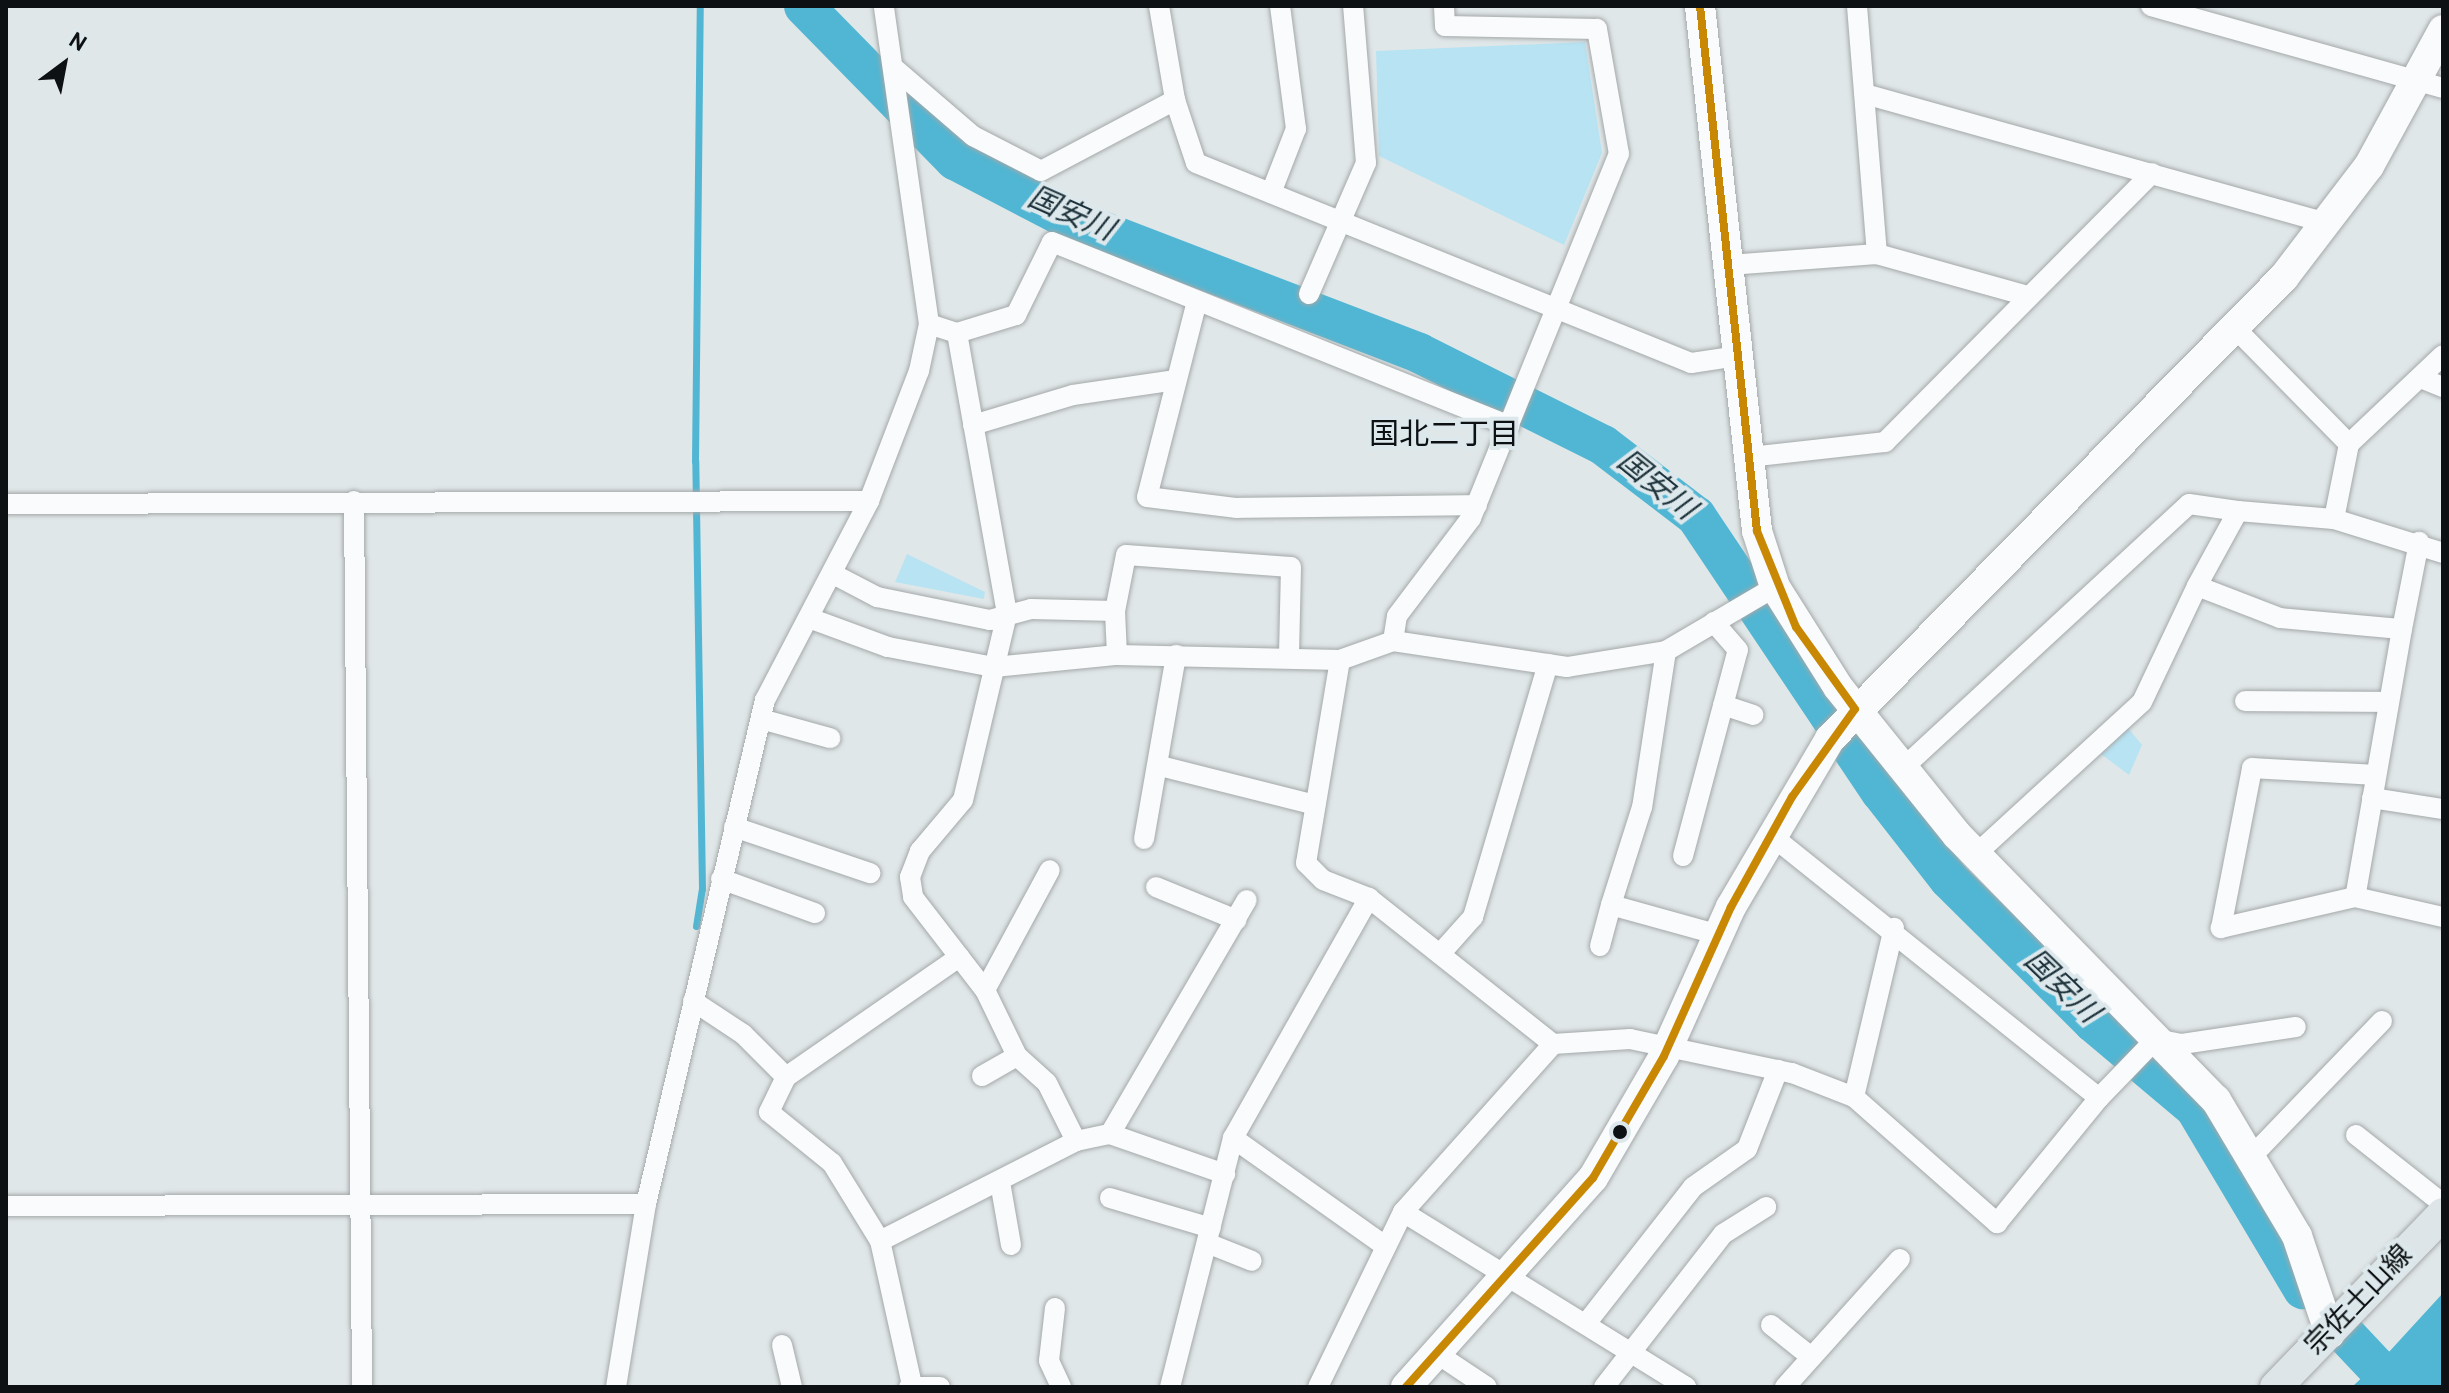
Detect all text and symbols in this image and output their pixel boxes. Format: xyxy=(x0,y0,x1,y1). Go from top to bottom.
north arrow xyxy=(24,24,104,104)
text: N xyxy=(63,28,91,59)
water label: 国安川 xyxy=(1022,181,1118,251)
district label: 国北二丁目 xyxy=(1369,419,1519,455)
water label: 国安川 xyxy=(1609,445,1701,529)
water label: 国安川 xyxy=(2015,944,2105,1032)
unlabelled marker xyxy=(1612,1124,1628,1140)
street label: 宗佐土山線 xyxy=(2299,1239,2421,1363)

